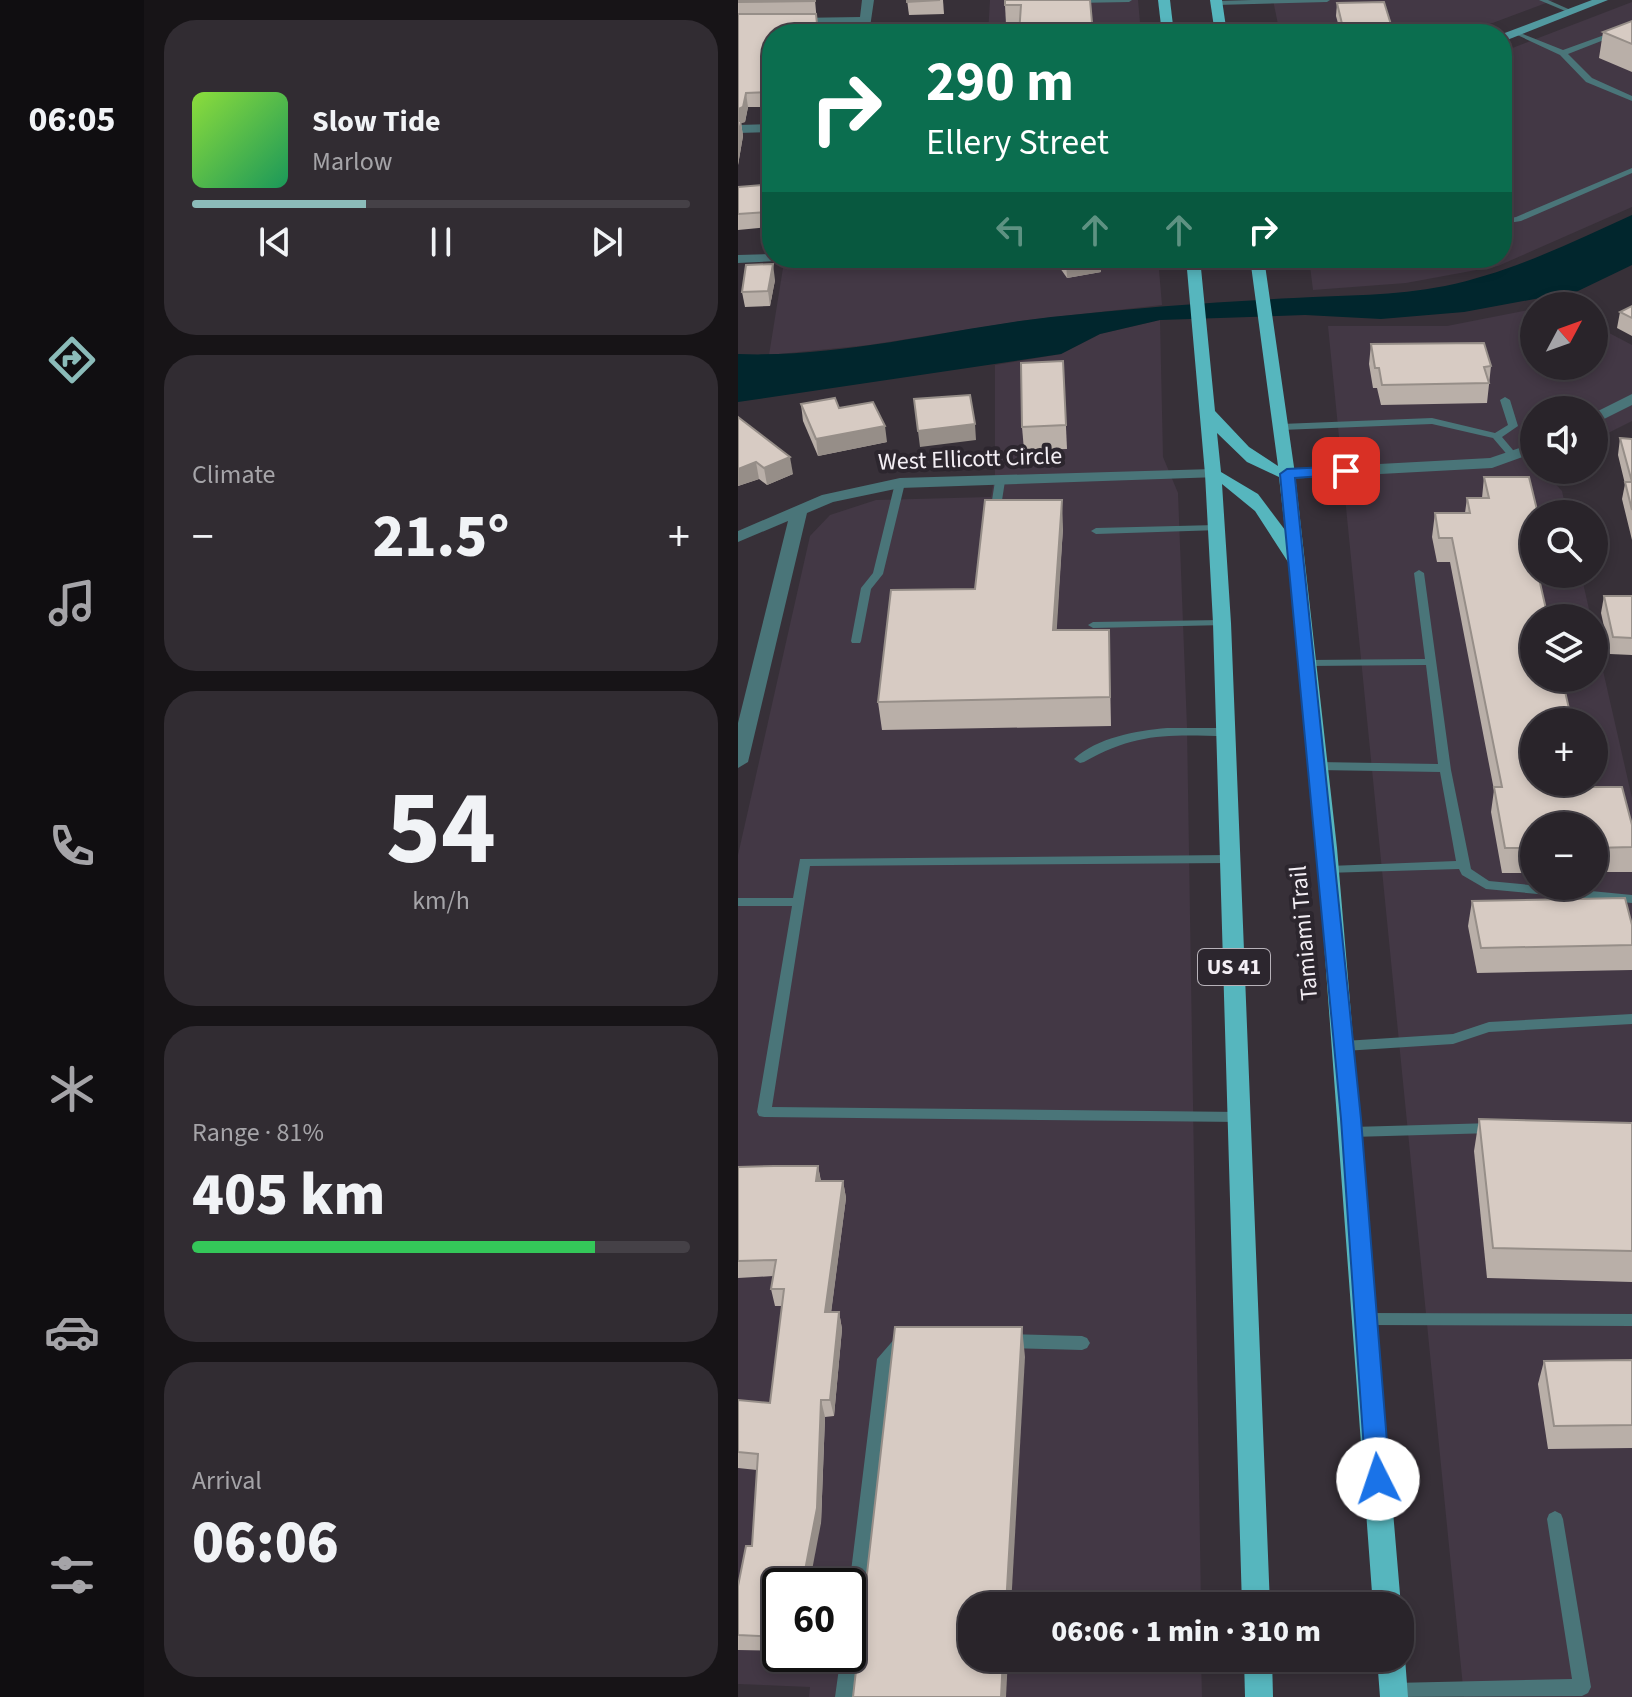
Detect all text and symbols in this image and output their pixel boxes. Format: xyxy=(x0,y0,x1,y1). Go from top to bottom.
text: 290 m xyxy=(926,43,1074,122)
icon: right xyxy=(794,56,898,160)
text: 06:05 xyxy=(29,94,115,145)
text: Slow Tide xyxy=(312,100,441,143)
text: Ellery Street xyxy=(926,117,1109,168)
text: Marlow xyxy=(312,143,392,180)
icon: left xyxy=(989,208,1033,252)
icon: ahead xyxy=(1073,208,1117,252)
icon: ahead xyxy=(1157,208,1201,252)
icon: right xyxy=(1241,208,1285,252)
icon: previous xyxy=(253,220,297,264)
icon: pause xyxy=(419,220,463,264)
icon: next xyxy=(585,220,629,264)
north arrow xyxy=(1520,292,1608,380)
map controls xyxy=(1520,292,1608,900)
icon: directions xyxy=(44,332,100,388)
button: sound xyxy=(1520,396,1608,484)
pin xyxy=(1312,437,1380,505)
street label: West Ellicott Circle xyxy=(877,438,1063,480)
icon: arrive xyxy=(1324,449,1368,493)
text: Climate xyxy=(192,456,276,493)
text: 21.5° xyxy=(373,495,509,580)
button: search xyxy=(1520,500,1608,588)
text: − xyxy=(192,506,214,569)
text: + xyxy=(668,506,690,569)
icon: music xyxy=(44,575,100,631)
button: layers xyxy=(1520,604,1608,692)
button: + xyxy=(1520,708,1608,796)
text: 54 xyxy=(386,756,496,904)
button: − xyxy=(1520,812,1608,900)
icon: phone xyxy=(44,818,100,874)
street label: Tamiami Trail xyxy=(1281,864,1327,1002)
text: km/h xyxy=(412,882,470,919)
road number: US 41 xyxy=(1198,949,1270,985)
icon: climate xyxy=(44,1061,100,1117)
text: Range · 81% xyxy=(192,1114,324,1151)
text: 405 km xyxy=(192,1153,385,1238)
icon: car xyxy=(44,1304,100,1360)
position arrow xyxy=(1336,1437,1420,1521)
text: Arrival xyxy=(192,1462,262,1499)
text: 06:06 xyxy=(192,1501,339,1586)
icon: filters xyxy=(44,1547,100,1603)
speed limit sign: 60 xyxy=(762,1568,866,1672)
text: 06:06 · 1 min · 310 m xyxy=(1051,1610,1321,1653)

